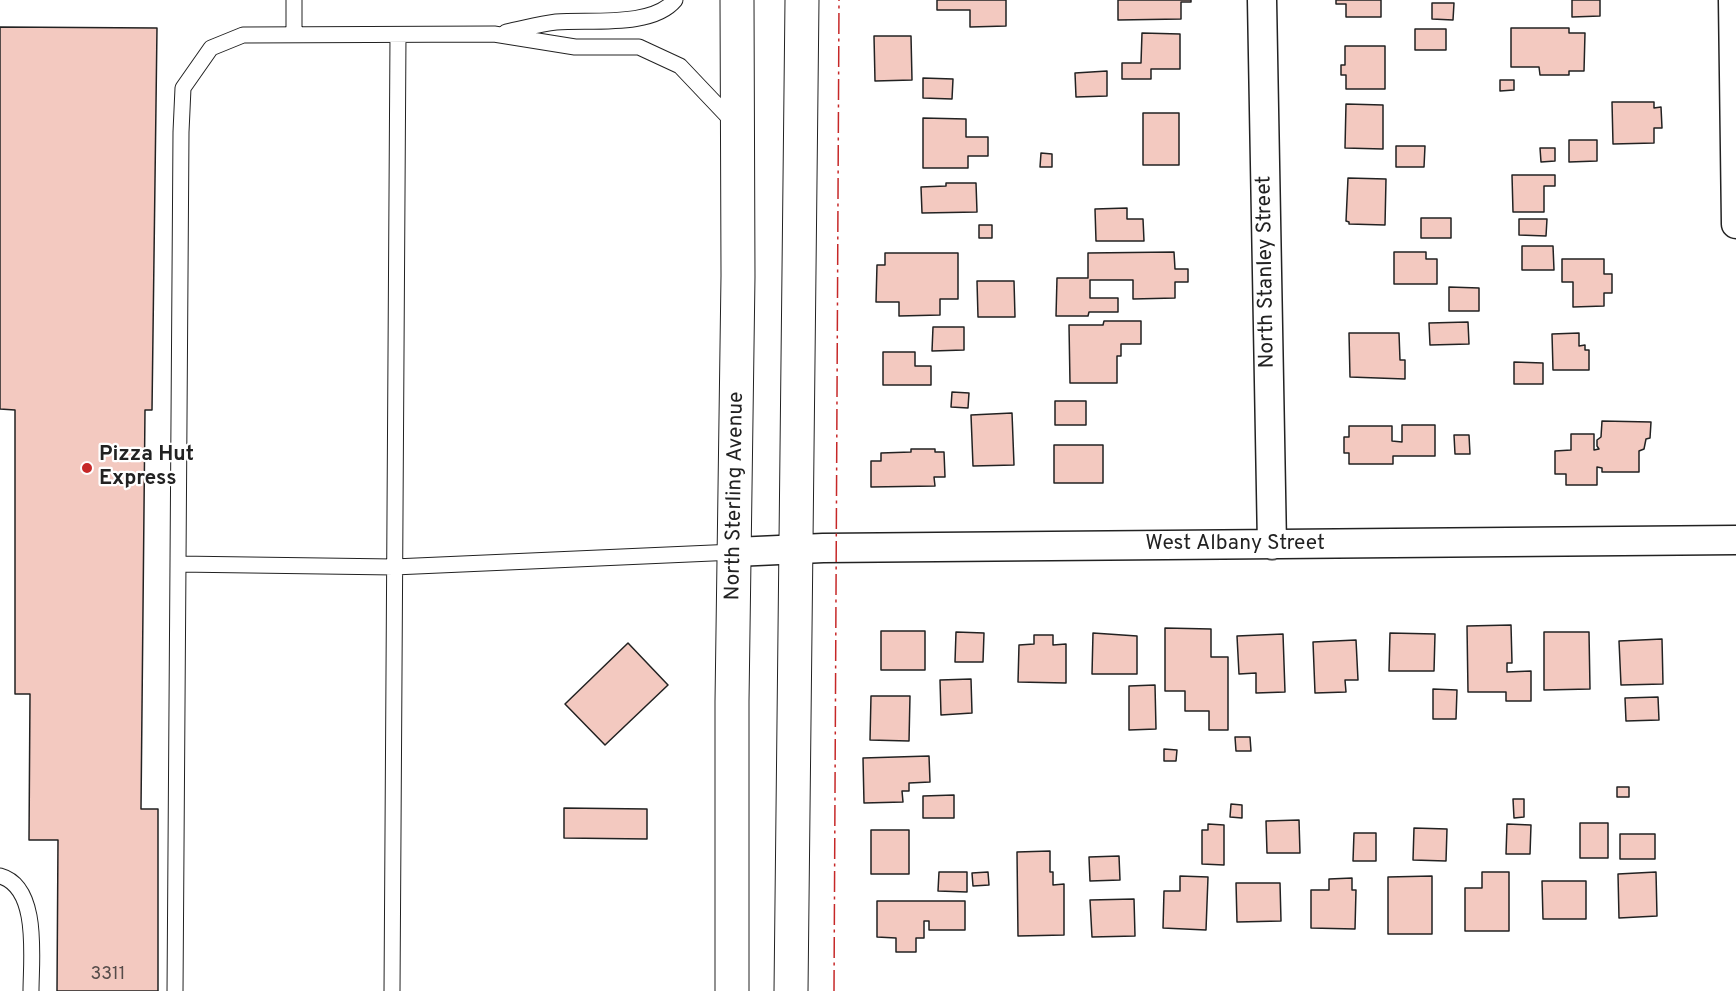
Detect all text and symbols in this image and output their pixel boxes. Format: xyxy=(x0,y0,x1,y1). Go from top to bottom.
street label: North Stanley Street xyxy=(1253,175,1281,369)
street label: North Sterling Avenue xyxy=(722,391,750,601)
place label: Pizza Hut Express xyxy=(99,443,194,493)
marker: Pizza Hut Express xyxy=(80,461,94,475)
street label: West Albany Street xyxy=(1145,532,1325,558)
house number: 3311 xyxy=(90,964,126,986)

